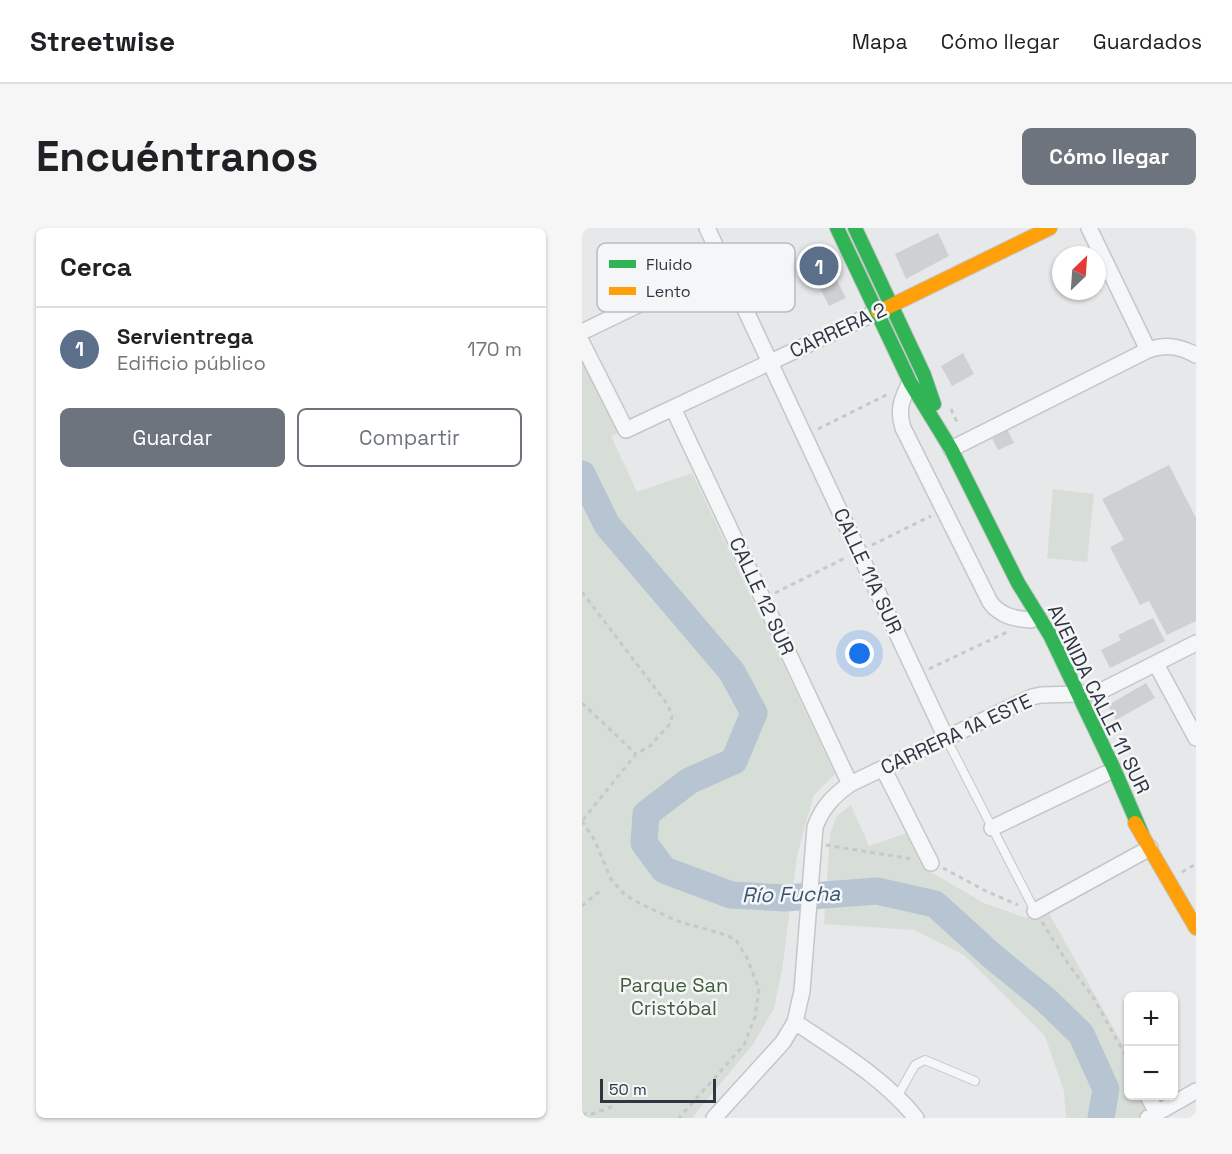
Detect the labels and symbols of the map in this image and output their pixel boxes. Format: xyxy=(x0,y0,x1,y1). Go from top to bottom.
legend xyxy=(597,243,795,312)
pin: 1 xyxy=(800,243,838,288)
north arrow xyxy=(1052,246,1106,300)
text: Fluido xyxy=(646,254,692,275)
text: Lento xyxy=(646,281,691,302)
street label: CARRERA 2 xyxy=(785,296,891,364)
street label: CALLE 11A SUR xyxy=(827,504,909,638)
street label: CALLE 12 SUR xyxy=(723,533,801,659)
street label: AVENIDA CALLE 11 SUR xyxy=(1042,600,1156,798)
your location xyxy=(845,639,874,668)
street label: CARRERA 1A ESTE xyxy=(876,688,1036,780)
water label: Río Fucha xyxy=(742,880,841,908)
park label: Parque San Cristóbal xyxy=(620,972,728,1021)
scale bar xyxy=(600,1076,716,1104)

